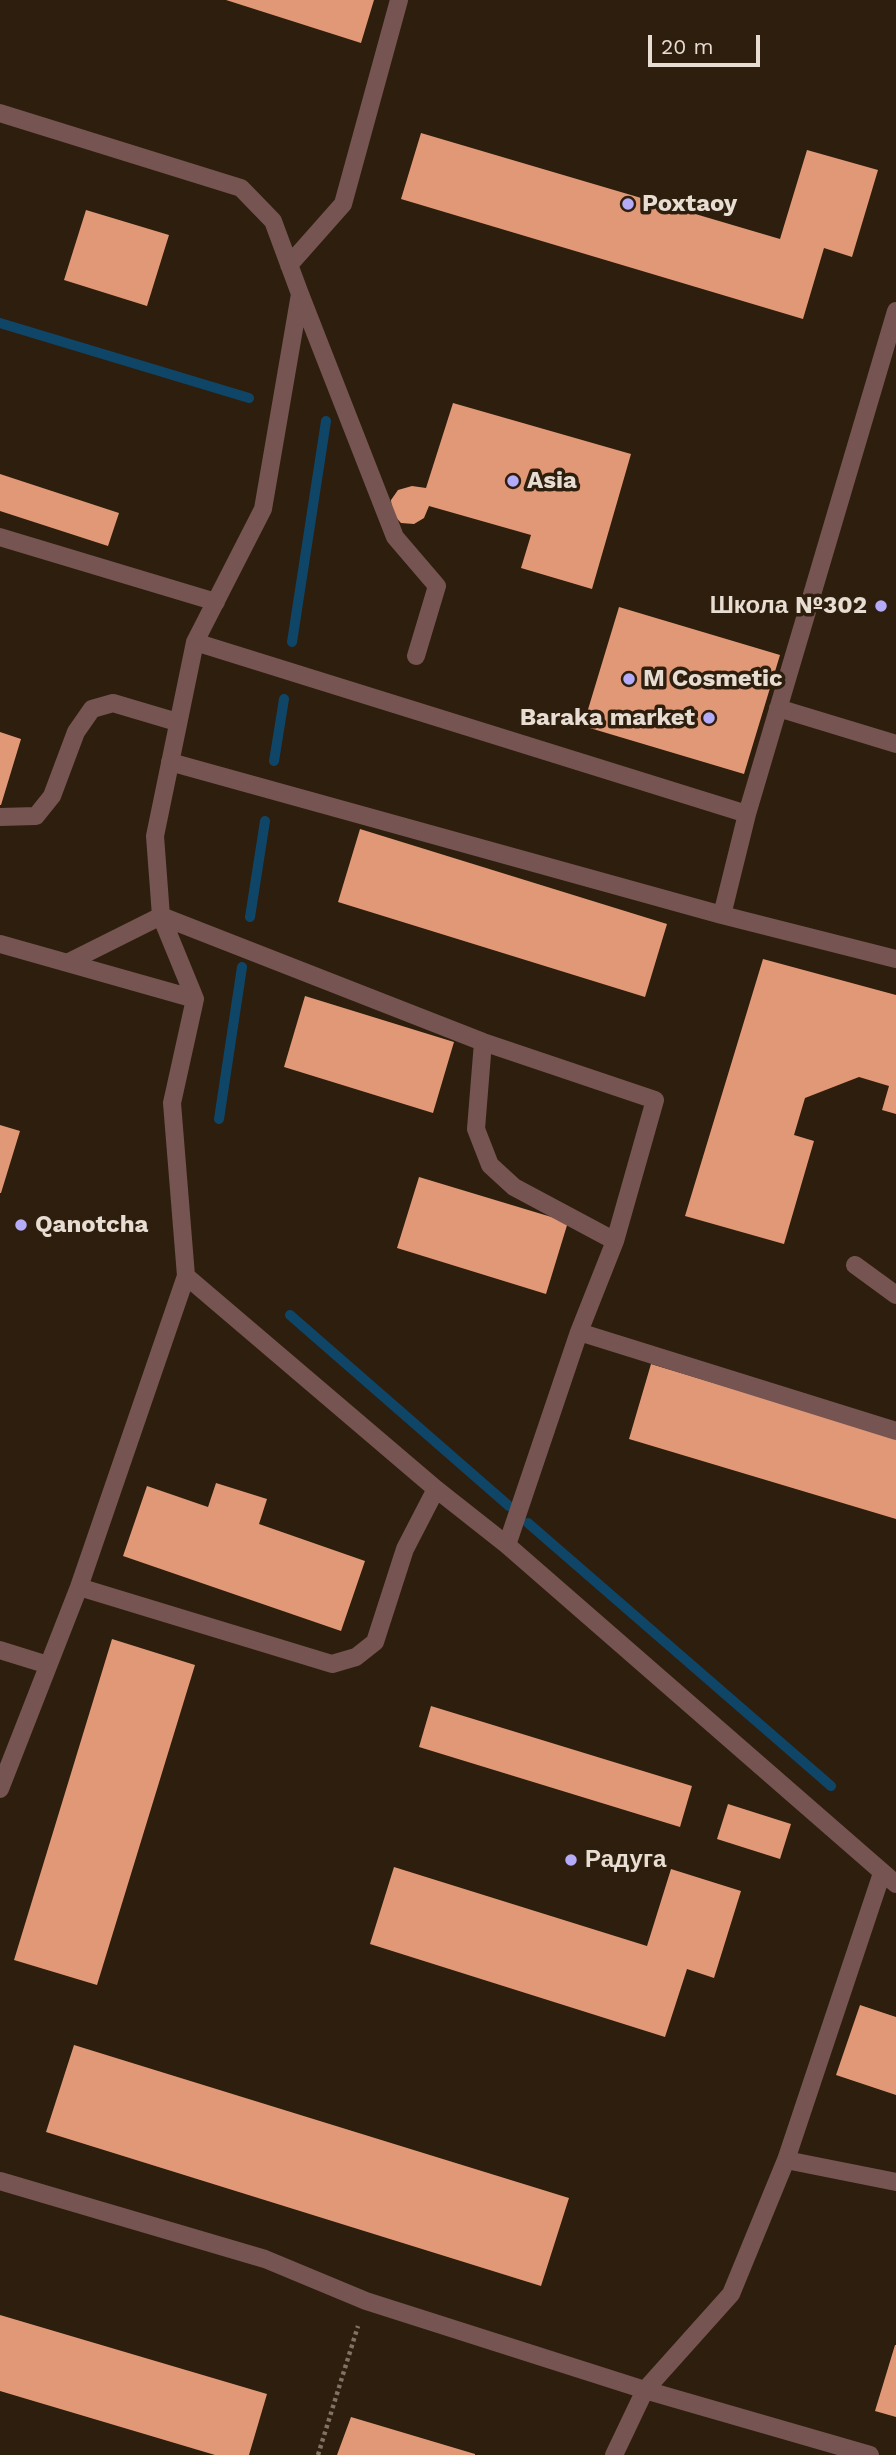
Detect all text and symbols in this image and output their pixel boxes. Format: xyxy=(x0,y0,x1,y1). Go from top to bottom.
scale bar xyxy=(651,21,763,65)
text: 20 m xyxy=(661,34,713,59)
place label: Poxtaoy xyxy=(642,190,737,218)
marker: Poxtaoy xyxy=(620,196,636,212)
place label: Asia xyxy=(527,467,577,495)
marker: Asia xyxy=(505,473,521,489)
place label: Школа №302 xyxy=(710,592,867,620)
marker: Школа №302 xyxy=(873,598,889,614)
place label: M Cosmetic xyxy=(643,665,783,693)
marker: M Cosmetic xyxy=(621,671,637,687)
place label: Baraka market xyxy=(520,704,695,732)
marker: Baraka market xyxy=(701,710,717,726)
place label: Qanotcha xyxy=(35,1211,148,1239)
marker: Qanotcha xyxy=(13,1217,29,1233)
place label: Радуга xyxy=(585,1846,666,1874)
marker: Радуга xyxy=(563,1852,579,1868)

